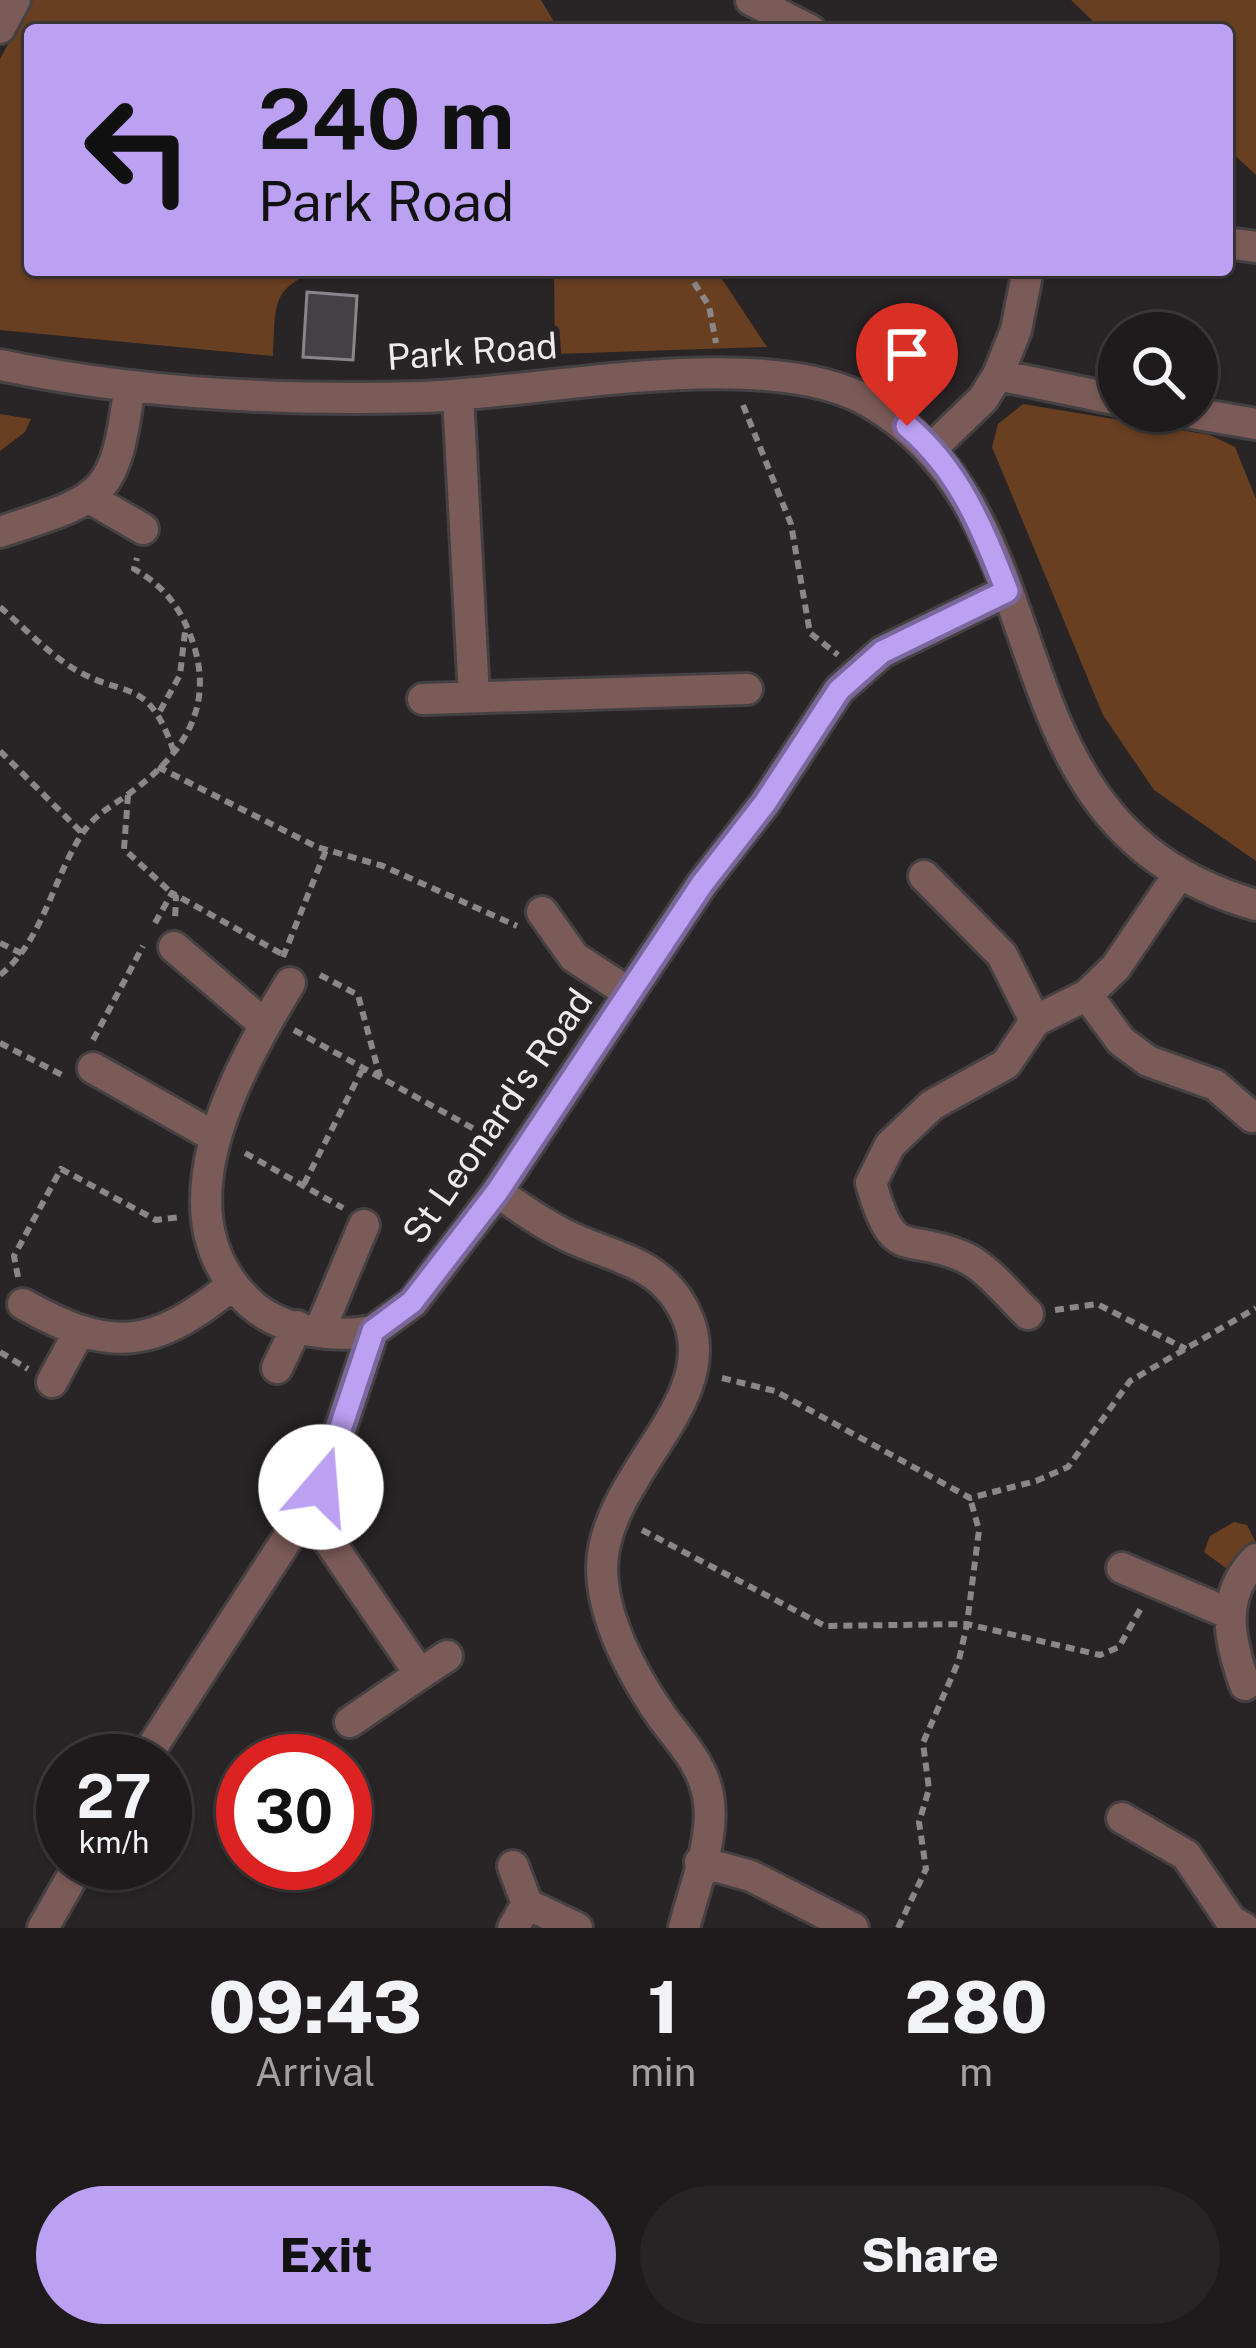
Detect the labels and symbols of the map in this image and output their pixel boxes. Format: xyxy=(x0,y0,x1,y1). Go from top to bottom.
pin xyxy=(856,303,958,426)
street label: Park Road xyxy=(385,324,559,378)
street label: St Leonard's Road xyxy=(394,981,600,1251)
position arrow xyxy=(258,1424,384,1550)
speed limit sign: 30 xyxy=(216,1734,372,1890)

